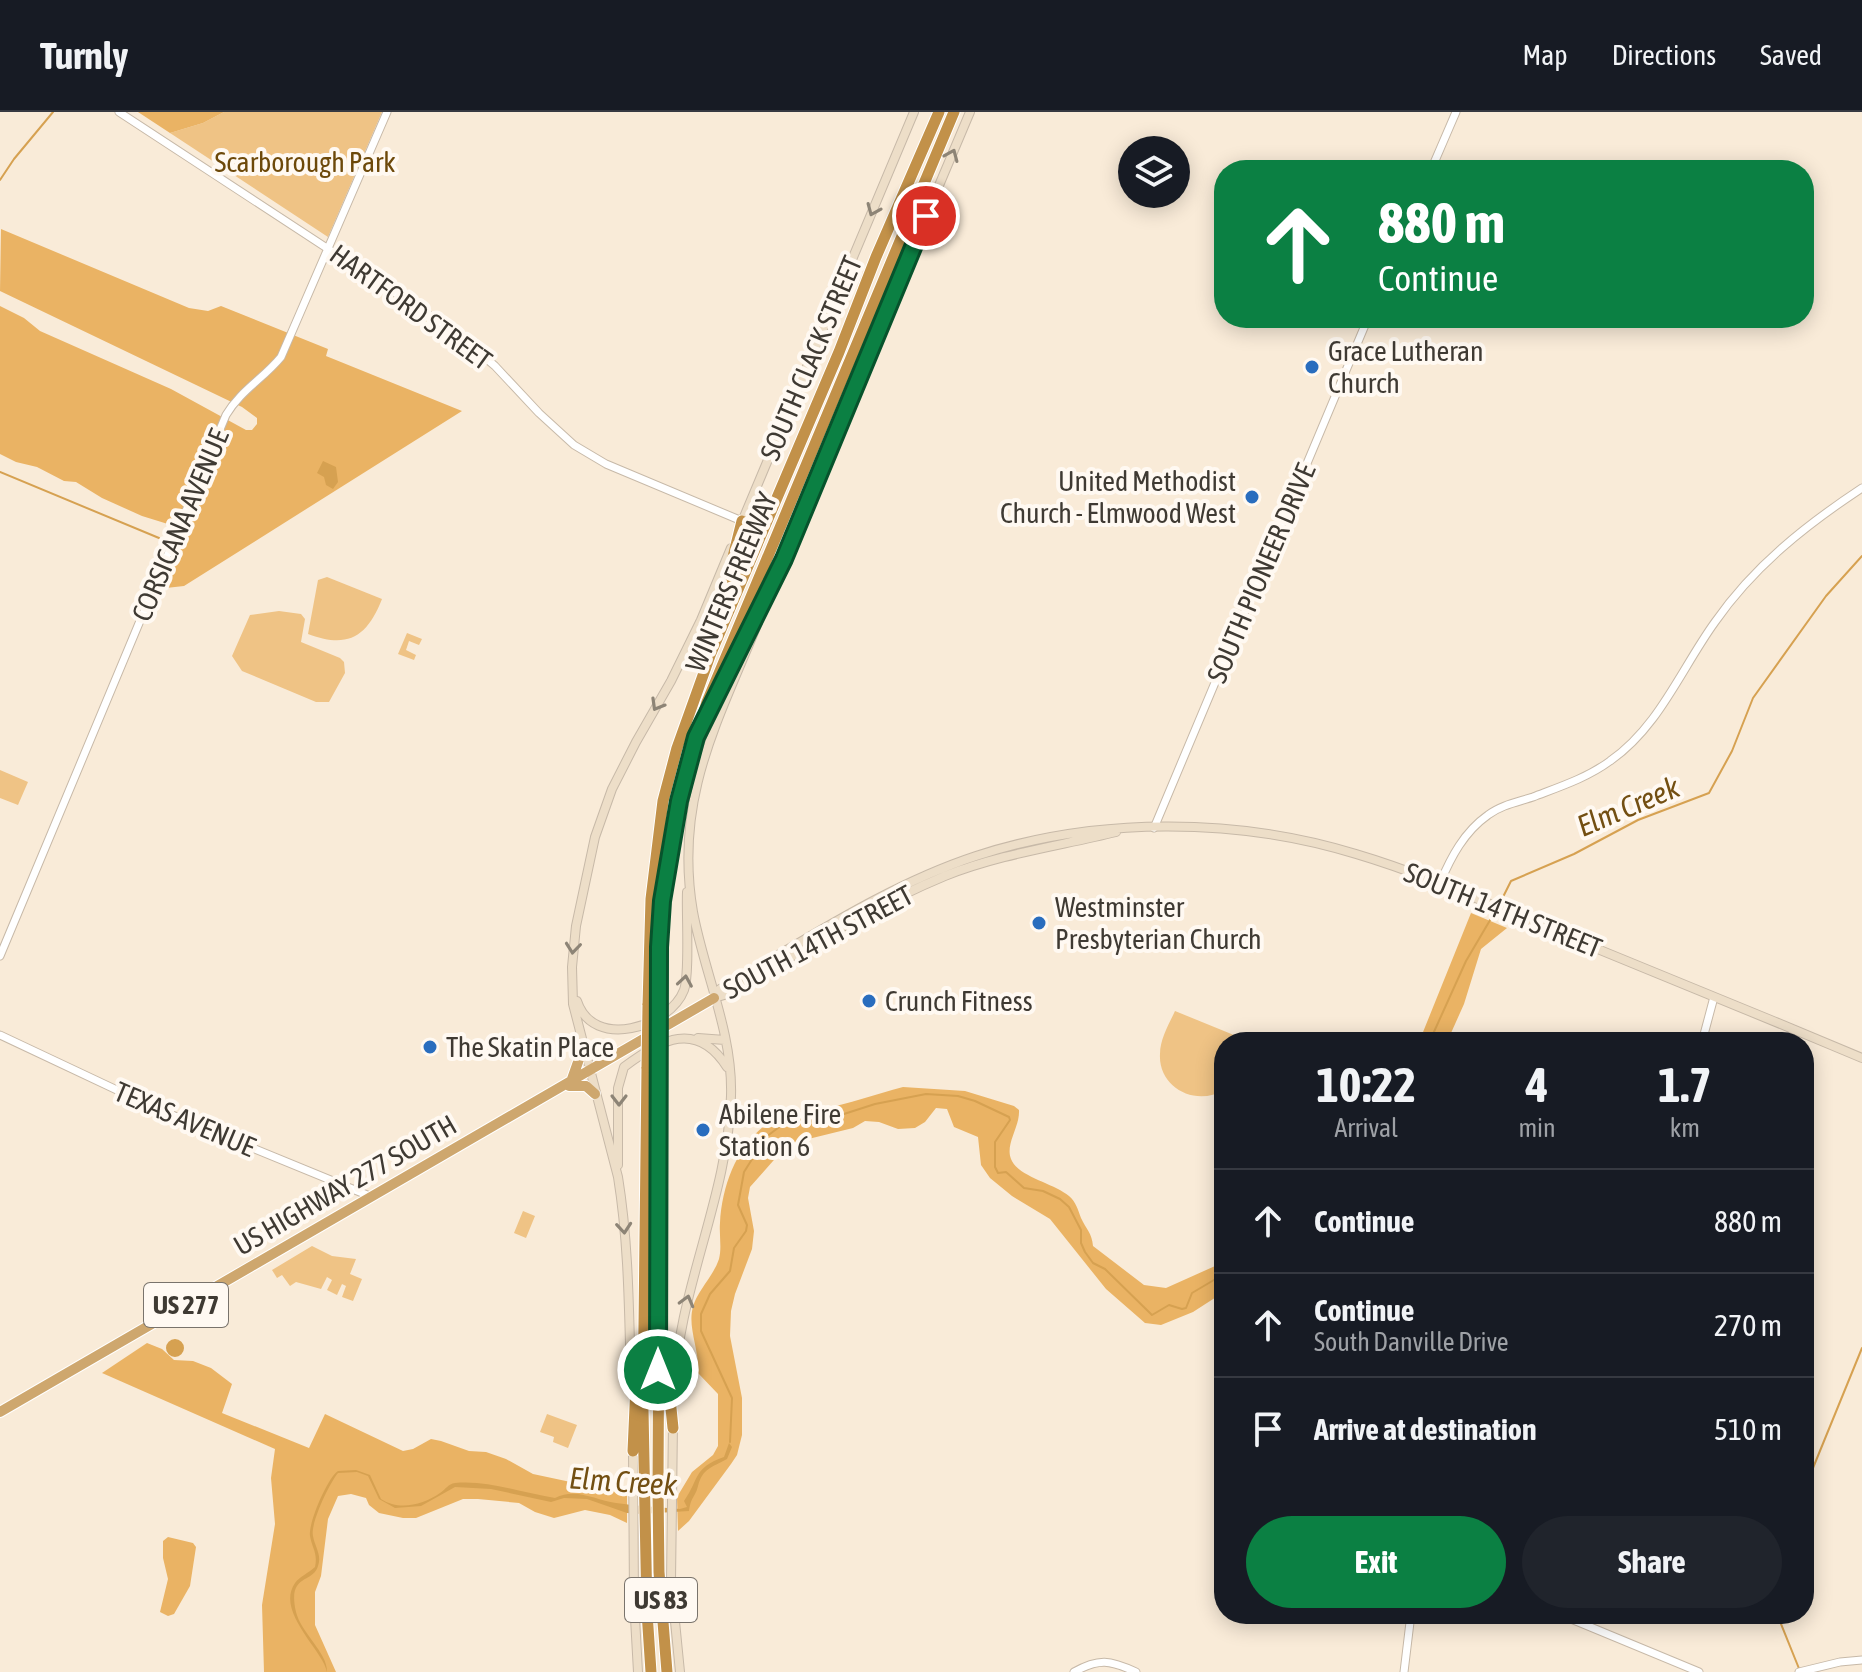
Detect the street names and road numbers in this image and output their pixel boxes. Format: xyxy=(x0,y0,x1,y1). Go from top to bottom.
street label: HARTFORD STREET xyxy=(324,238,498,376)
street label: SOUTH CLACK STREET xyxy=(754,251,868,465)
street label: CORSICANA AVENUE xyxy=(125,424,235,626)
street label: SOUTH PIONEER DRIVE xyxy=(1200,459,1322,687)
street label: WINTERS FREEWAY xyxy=(679,487,783,676)
street label: SOUTH 14TH STREET xyxy=(1400,856,1606,964)
street label: SOUTH 14TH STREET xyxy=(718,879,918,1005)
street label: TEXAS AVENUE xyxy=(110,1075,260,1163)
street label: US HIGHWAY 277 SOUTH xyxy=(228,1108,462,1262)
road number: US 277 xyxy=(144,1283,228,1327)
road number: US 83 xyxy=(625,1578,697,1622)

